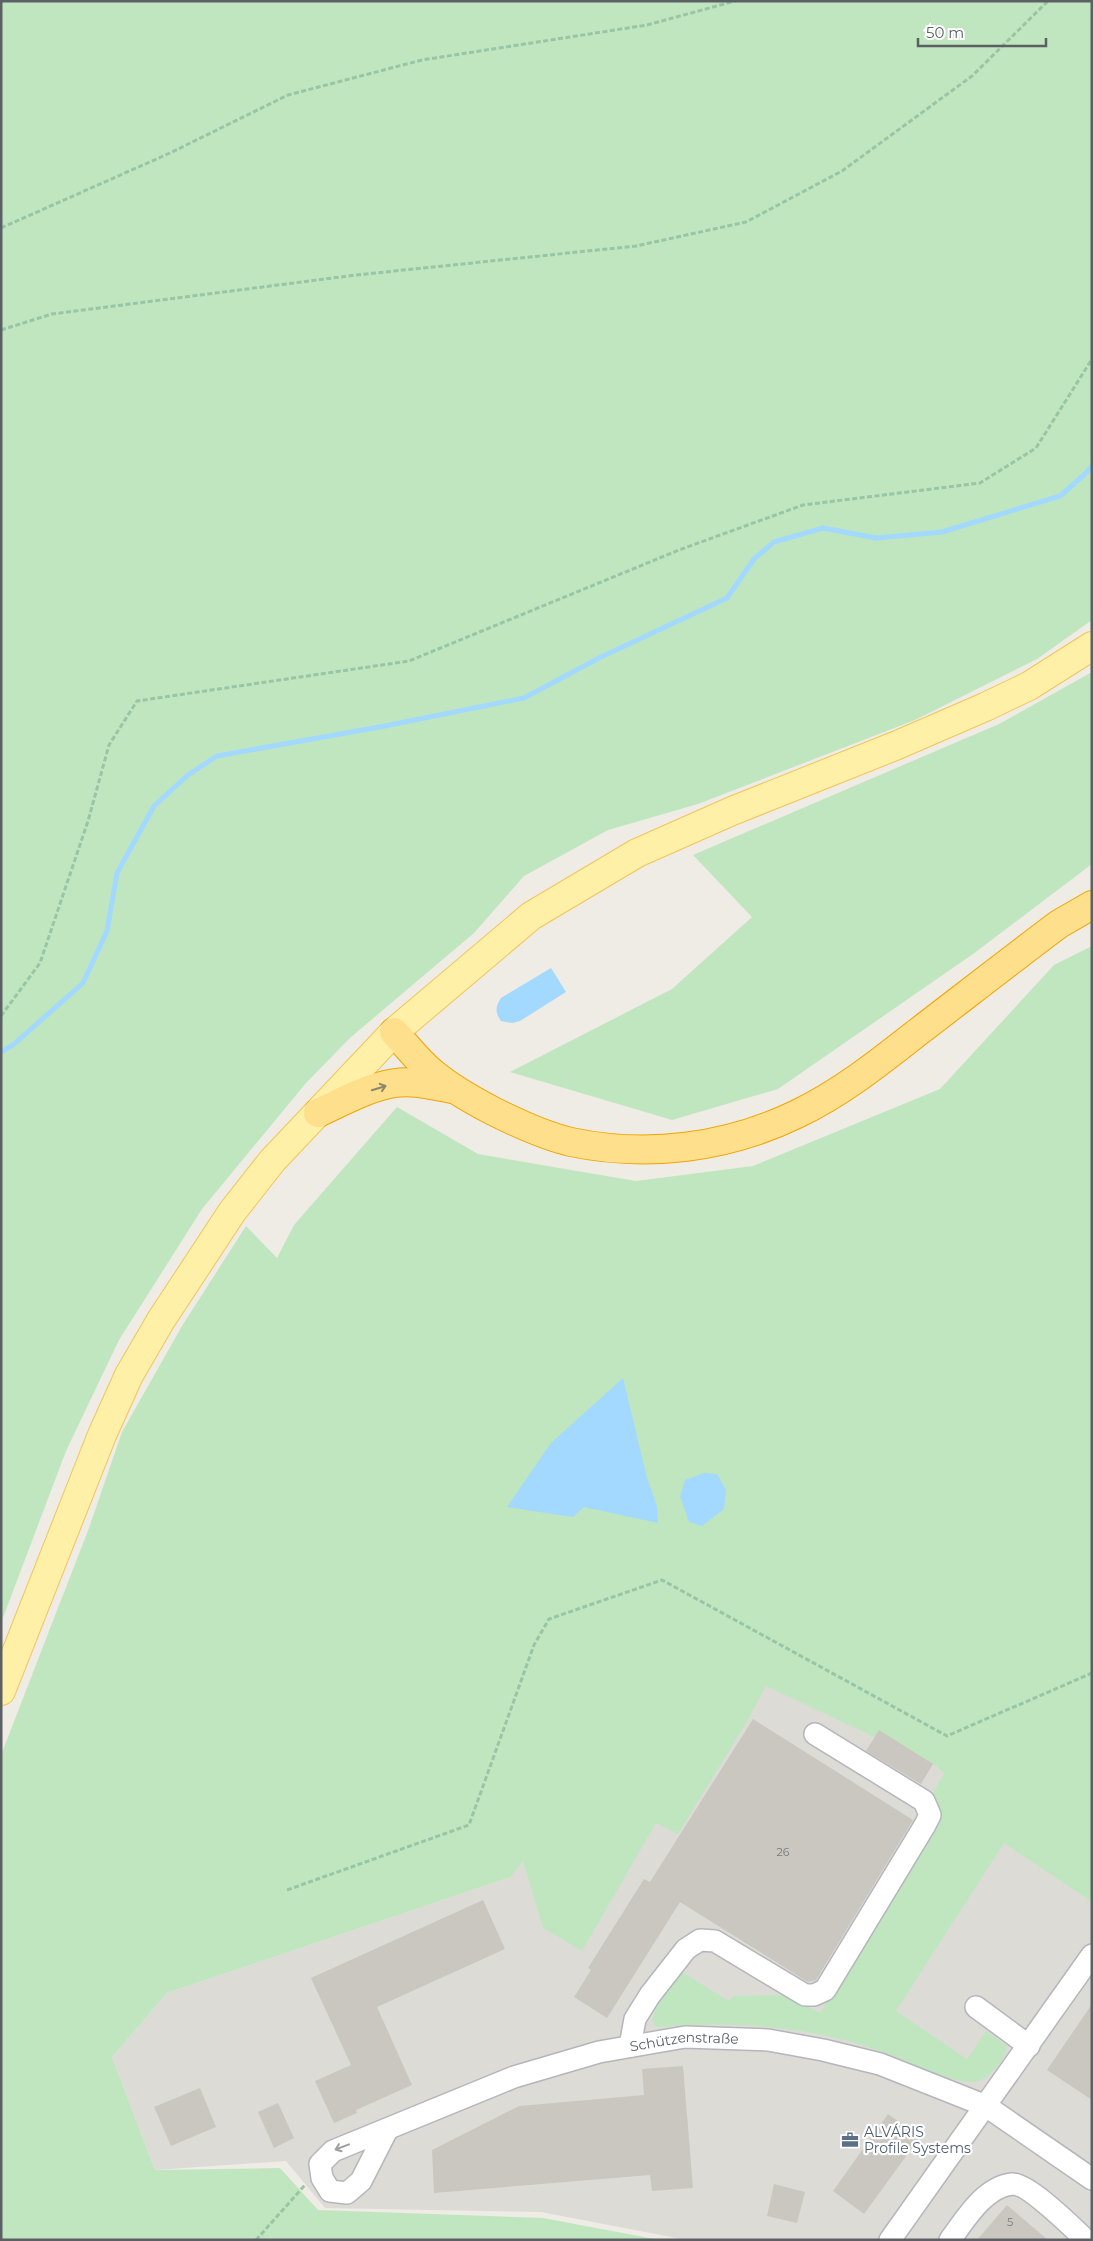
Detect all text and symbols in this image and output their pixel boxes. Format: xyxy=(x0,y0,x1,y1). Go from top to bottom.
scale bar xyxy=(918,15,1046,47)
text: 50 m xyxy=(926,23,964,42)
one-way arrow xyxy=(371,1082,387,1092)
house number: 26 xyxy=(777,1845,790,1859)
street label: Schützenstraße xyxy=(628,2028,739,2055)
place label: ALVÁRIS Profile Systems xyxy=(864,2123,971,2157)
office icon: ALVÁRIS Profile Systems xyxy=(840,2130,860,2150)
one-way arrow xyxy=(334,2143,350,2152)
house number: 5 xyxy=(1007,2215,1013,2229)

